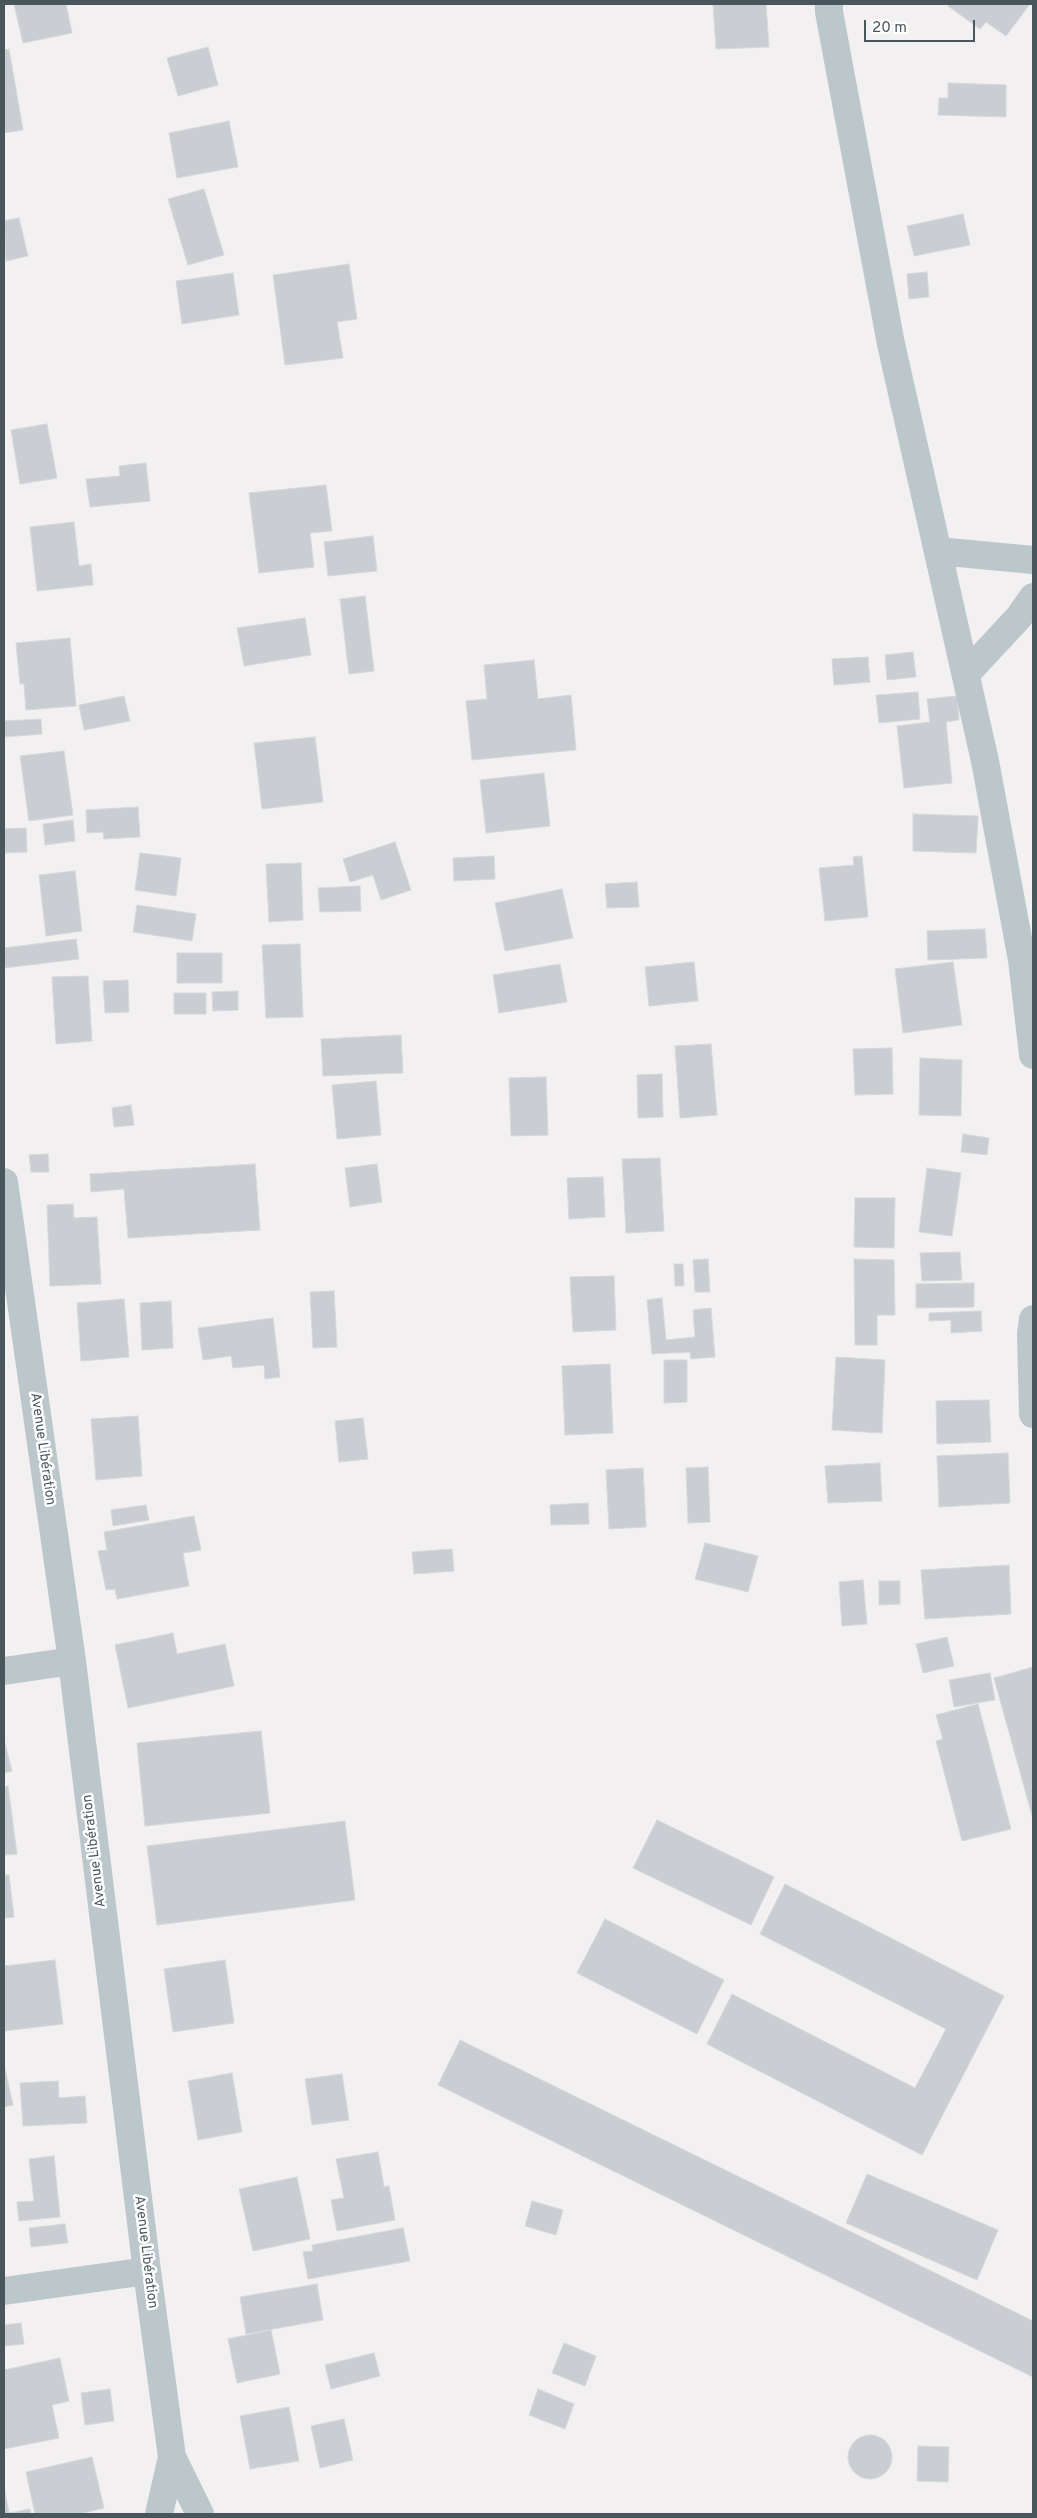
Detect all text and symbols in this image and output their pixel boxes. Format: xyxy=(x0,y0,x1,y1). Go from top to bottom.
scale bar xyxy=(867,10,978,42)
text: 20 m xyxy=(872,19,907,38)
street label: Avenue Libération xyxy=(26,1392,58,1506)
street label: Avenue Libération xyxy=(80,1794,110,1908)
street label: Avenue Libération xyxy=(130,2195,160,2309)

